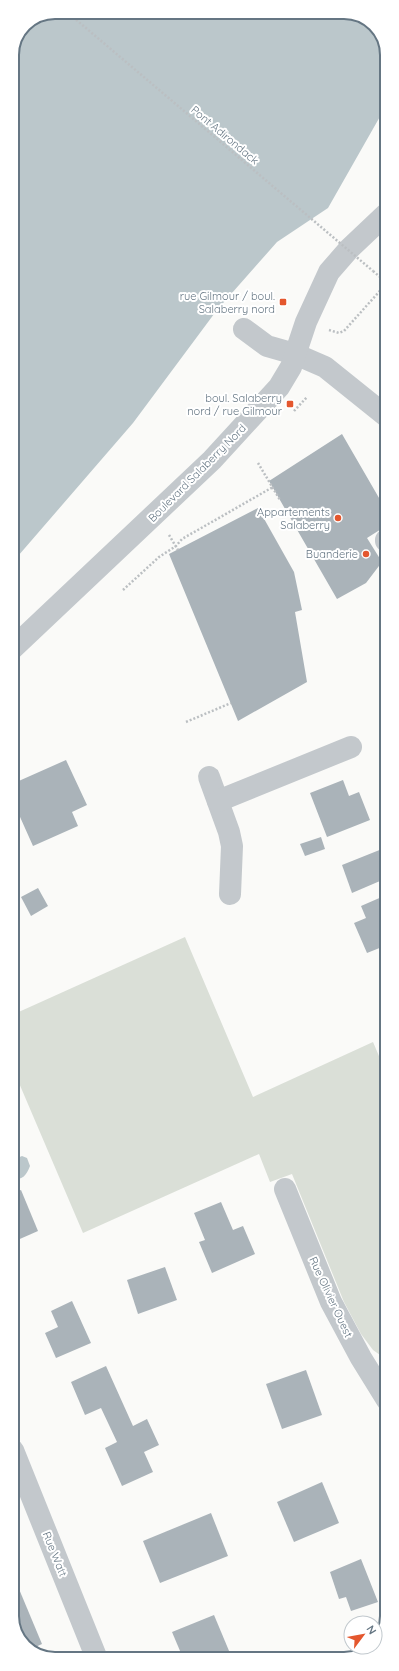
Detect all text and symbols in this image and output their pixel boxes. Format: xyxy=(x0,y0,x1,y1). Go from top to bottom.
street label: Pont Adirondack xyxy=(188,103,262,168)
place label: rue Gilmour / boul. Salaberry nord xyxy=(180,289,275,316)
marker: rue Gilmour / boul. Salaberry nord xyxy=(278,297,288,307)
place label: boul. Salaberry nord / rue Gilmour xyxy=(187,391,283,418)
marker: boul. Salaberry nord / rue Gilmour xyxy=(285,399,295,409)
street label: Boulevard Salaberry Nord xyxy=(145,421,249,525)
place label: Appartements Salaberry xyxy=(257,505,330,532)
marker: Appartements Salaberry xyxy=(333,513,343,523)
place label: Buanderie xyxy=(306,547,358,561)
marker: Buanderie xyxy=(361,549,371,559)
street label: Rue Olivier Ouest xyxy=(306,1254,356,1340)
street label: Rue Watt xyxy=(40,1529,70,1579)
north arrow xyxy=(343,1615,383,1655)
text: N xyxy=(363,1623,380,1637)

